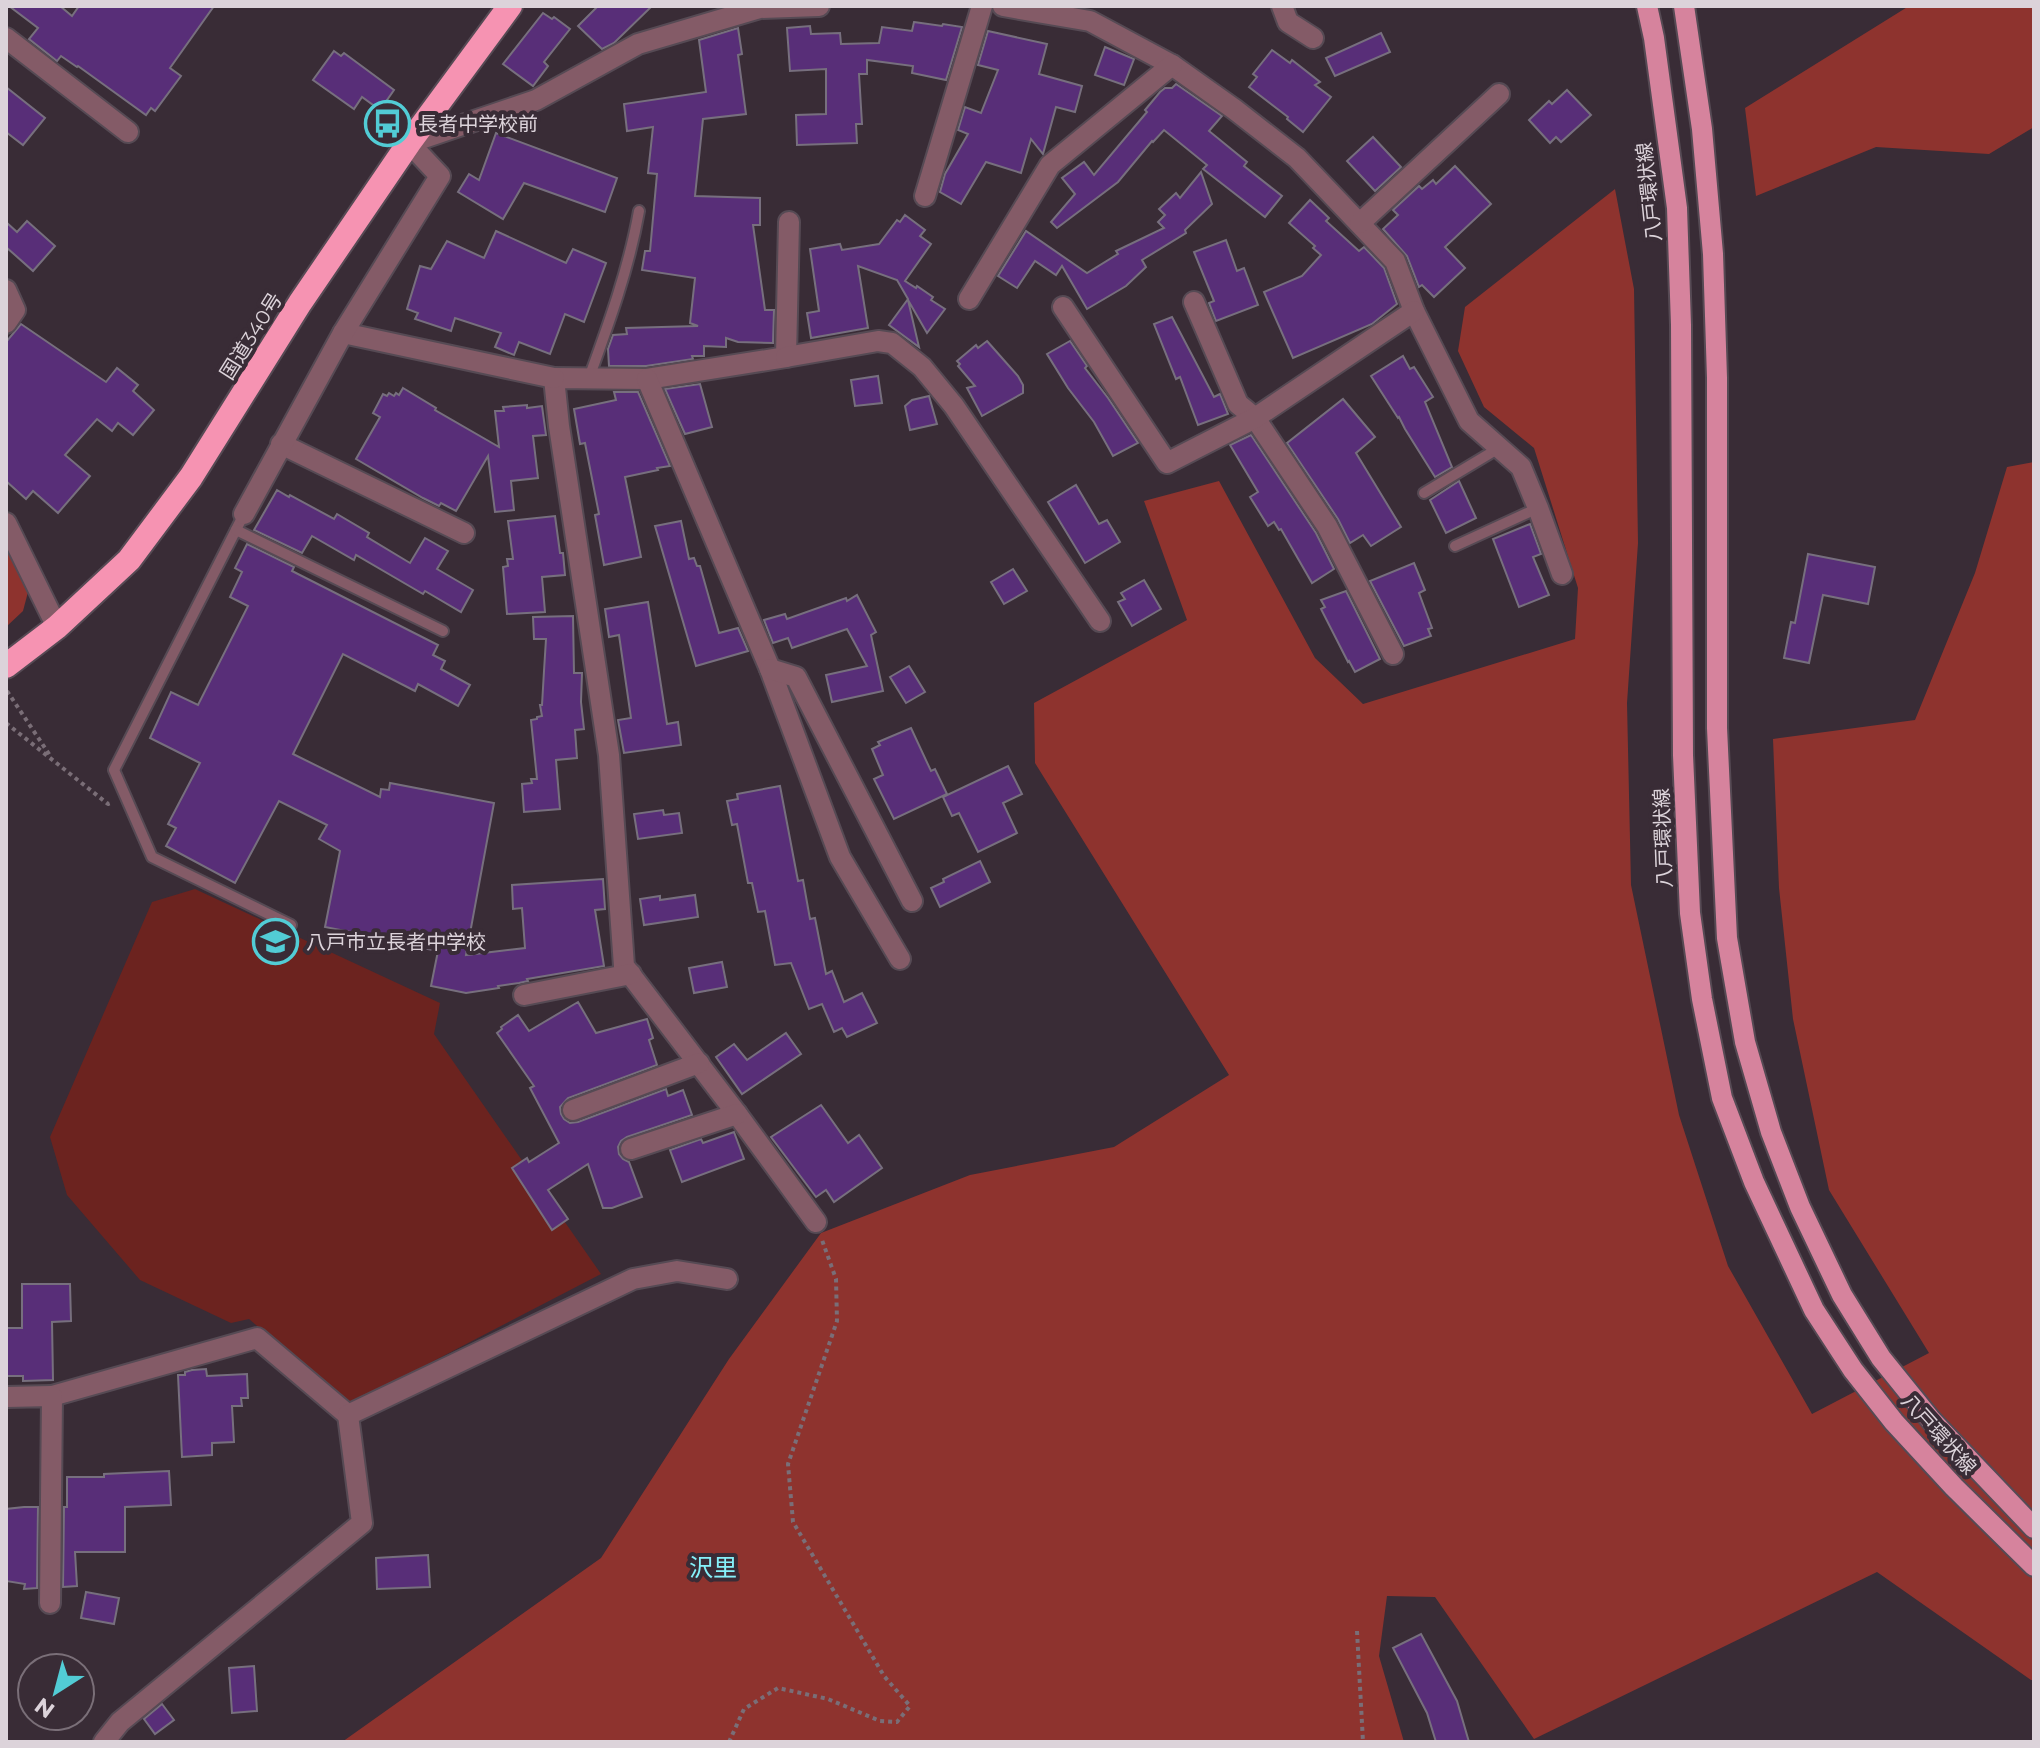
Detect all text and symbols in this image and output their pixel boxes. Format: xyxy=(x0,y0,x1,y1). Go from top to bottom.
bus stop icon: 長者中学校前 xyxy=(363,100,411,148)
place label: 長者中学校前 xyxy=(418,112,538,136)
street label: 八戸環状線 xyxy=(1632,141,1666,243)
street label: 国道340号 xyxy=(215,288,287,384)
street label: 八戸環状線 xyxy=(1649,788,1677,888)
school or university icon: 八戸市立長者中学校 xyxy=(251,918,299,966)
place label: 八戸市立長者中学校 xyxy=(306,930,486,954)
street label: 八戸環状線 xyxy=(1897,1389,1981,1479)
district label: 沢里 xyxy=(689,1553,737,1582)
north arrow xyxy=(16,1652,96,1732)
text: N xyxy=(29,1692,60,1724)

